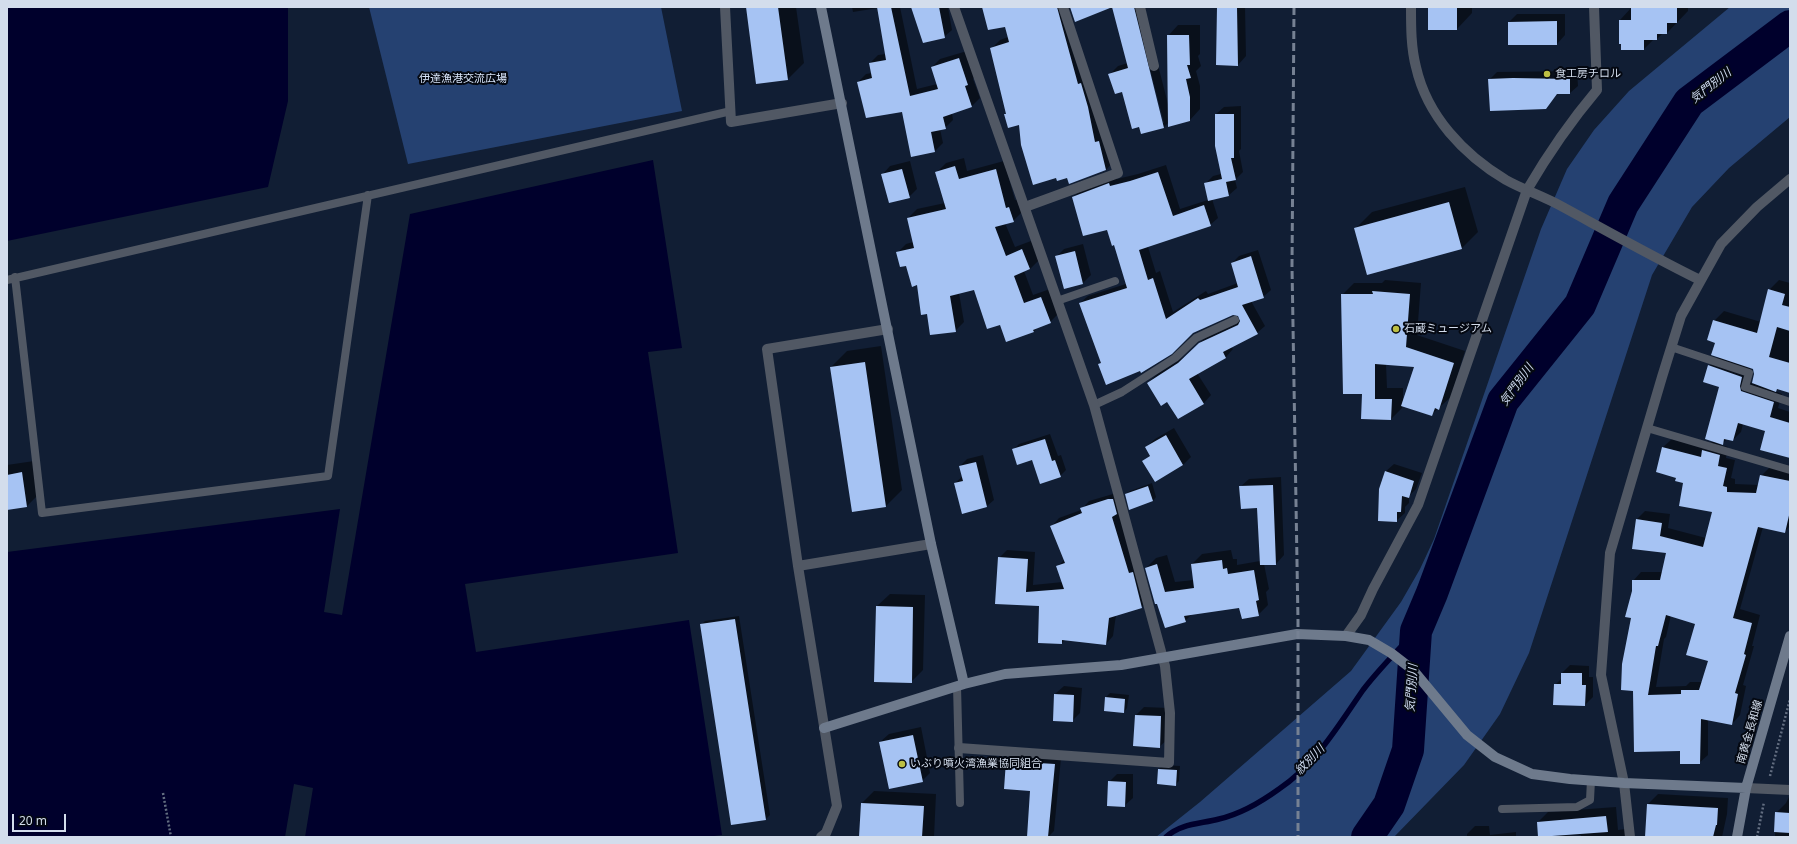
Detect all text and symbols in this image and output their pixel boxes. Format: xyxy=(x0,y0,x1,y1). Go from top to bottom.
water label: 気門別川 xyxy=(1688,66,1734,106)
place label: 食工房チロル xyxy=(1555,67,1621,81)
marker: 食工房チロル xyxy=(1542,69,1552,79)
park label: 伊達漁港交流広場 xyxy=(419,72,507,86)
place label: 石蔵ミュージアム xyxy=(1404,322,1492,336)
marker: 石蔵ミュージアム xyxy=(1391,324,1401,334)
water label: 気門別川 xyxy=(1497,361,1537,409)
water label: 気門別川 xyxy=(1403,664,1421,712)
street label: 南黄金長和線 xyxy=(1735,698,1765,766)
water label: 紋別川 xyxy=(1292,742,1328,778)
place label: いぶり噴火湾漁業協同組合 xyxy=(910,757,1042,771)
marker: いぶり噴火湾漁業協同組合 xyxy=(897,759,907,769)
scale bar xyxy=(14,806,68,832)
text: 20 m xyxy=(19,812,47,829)

